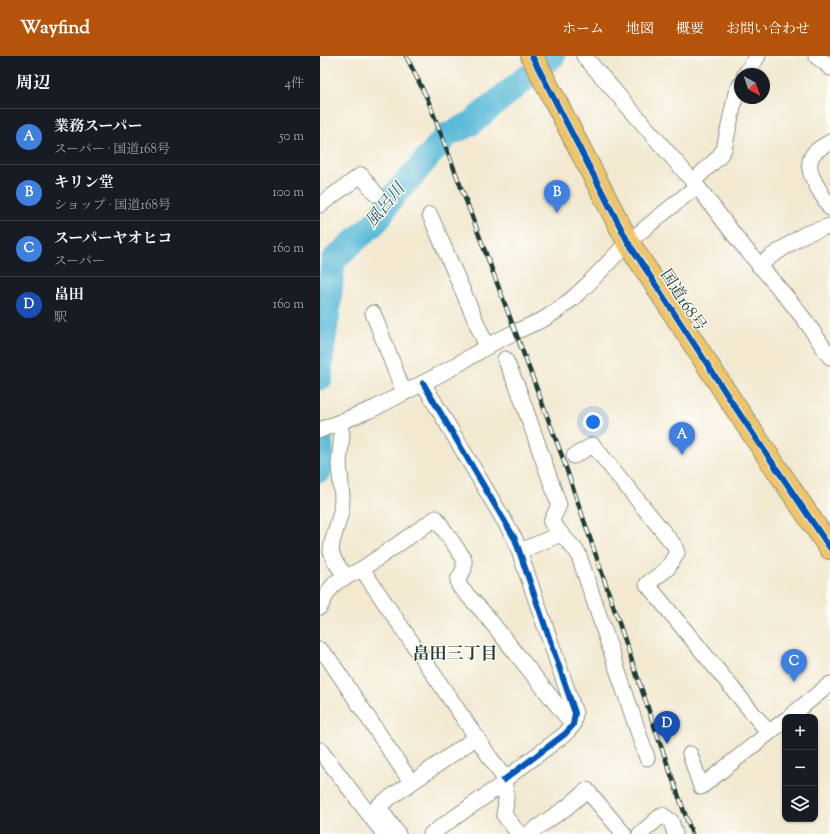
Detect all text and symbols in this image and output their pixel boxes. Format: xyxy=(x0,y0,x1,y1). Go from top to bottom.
text: Wayfind xyxy=(20,15,90,42)
text: ホーム xyxy=(562,20,604,40)
text: 地図 xyxy=(626,20,654,40)
text: 概要 xyxy=(676,20,704,40)
text: お問い合わせ xyxy=(726,20,810,40)
north arrow xyxy=(734,68,770,104)
text: 周辺 xyxy=(16,72,50,96)
text: 4件 xyxy=(284,75,304,93)
text: 業務スーパー xyxy=(54,117,143,138)
text: A xyxy=(24,128,34,146)
text: 50 m xyxy=(279,128,304,146)
text: スーパー · 国道168号 xyxy=(54,141,170,159)
text: キリン堂 xyxy=(54,173,114,194)
water label: 風呂川 xyxy=(361,177,413,233)
pin: B xyxy=(544,180,570,213)
text: B xyxy=(25,184,33,202)
text: 100 m xyxy=(272,184,304,202)
text: ショップ · 国道168号 xyxy=(54,197,171,215)
text: スーパーヤオヒコ xyxy=(54,229,173,250)
text: C xyxy=(24,240,34,258)
text: 160 m xyxy=(273,240,304,258)
text: スーパー xyxy=(54,253,105,271)
street label: 国道168号 xyxy=(653,266,711,336)
text: 畠田 xyxy=(54,285,84,306)
text: D xyxy=(24,296,34,314)
text: 160 m xyxy=(273,296,304,314)
text: 駅 xyxy=(54,309,67,327)
your location xyxy=(583,412,603,432)
pin: A xyxy=(669,422,695,455)
district label: 畠田三丁目 xyxy=(413,643,498,667)
pin: C xyxy=(781,649,807,682)
pin: D xyxy=(654,711,680,744)
map controls xyxy=(782,714,818,822)
button: + xyxy=(782,714,818,750)
button: − xyxy=(782,750,818,786)
button: layers xyxy=(782,786,818,822)

